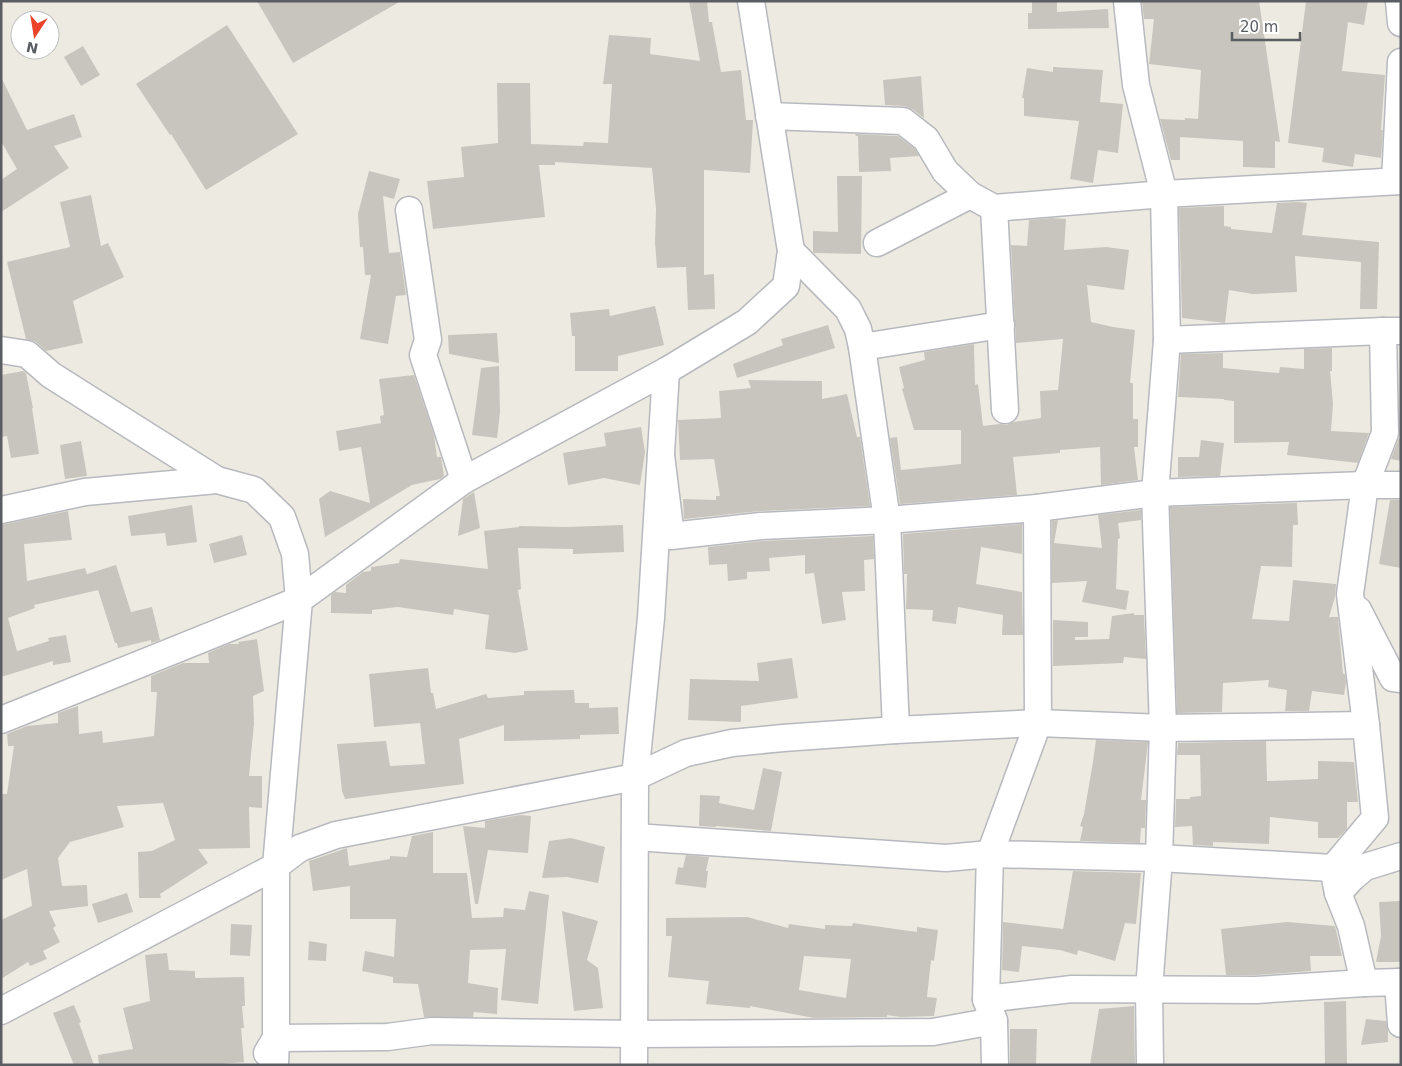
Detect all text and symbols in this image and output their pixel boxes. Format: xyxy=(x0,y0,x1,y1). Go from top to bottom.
north arrow xyxy=(10,10,60,60)
scale bar xyxy=(1232,10,1300,42)
text: 20 m xyxy=(1240,18,1278,36)
text: N xyxy=(25,39,40,57)

